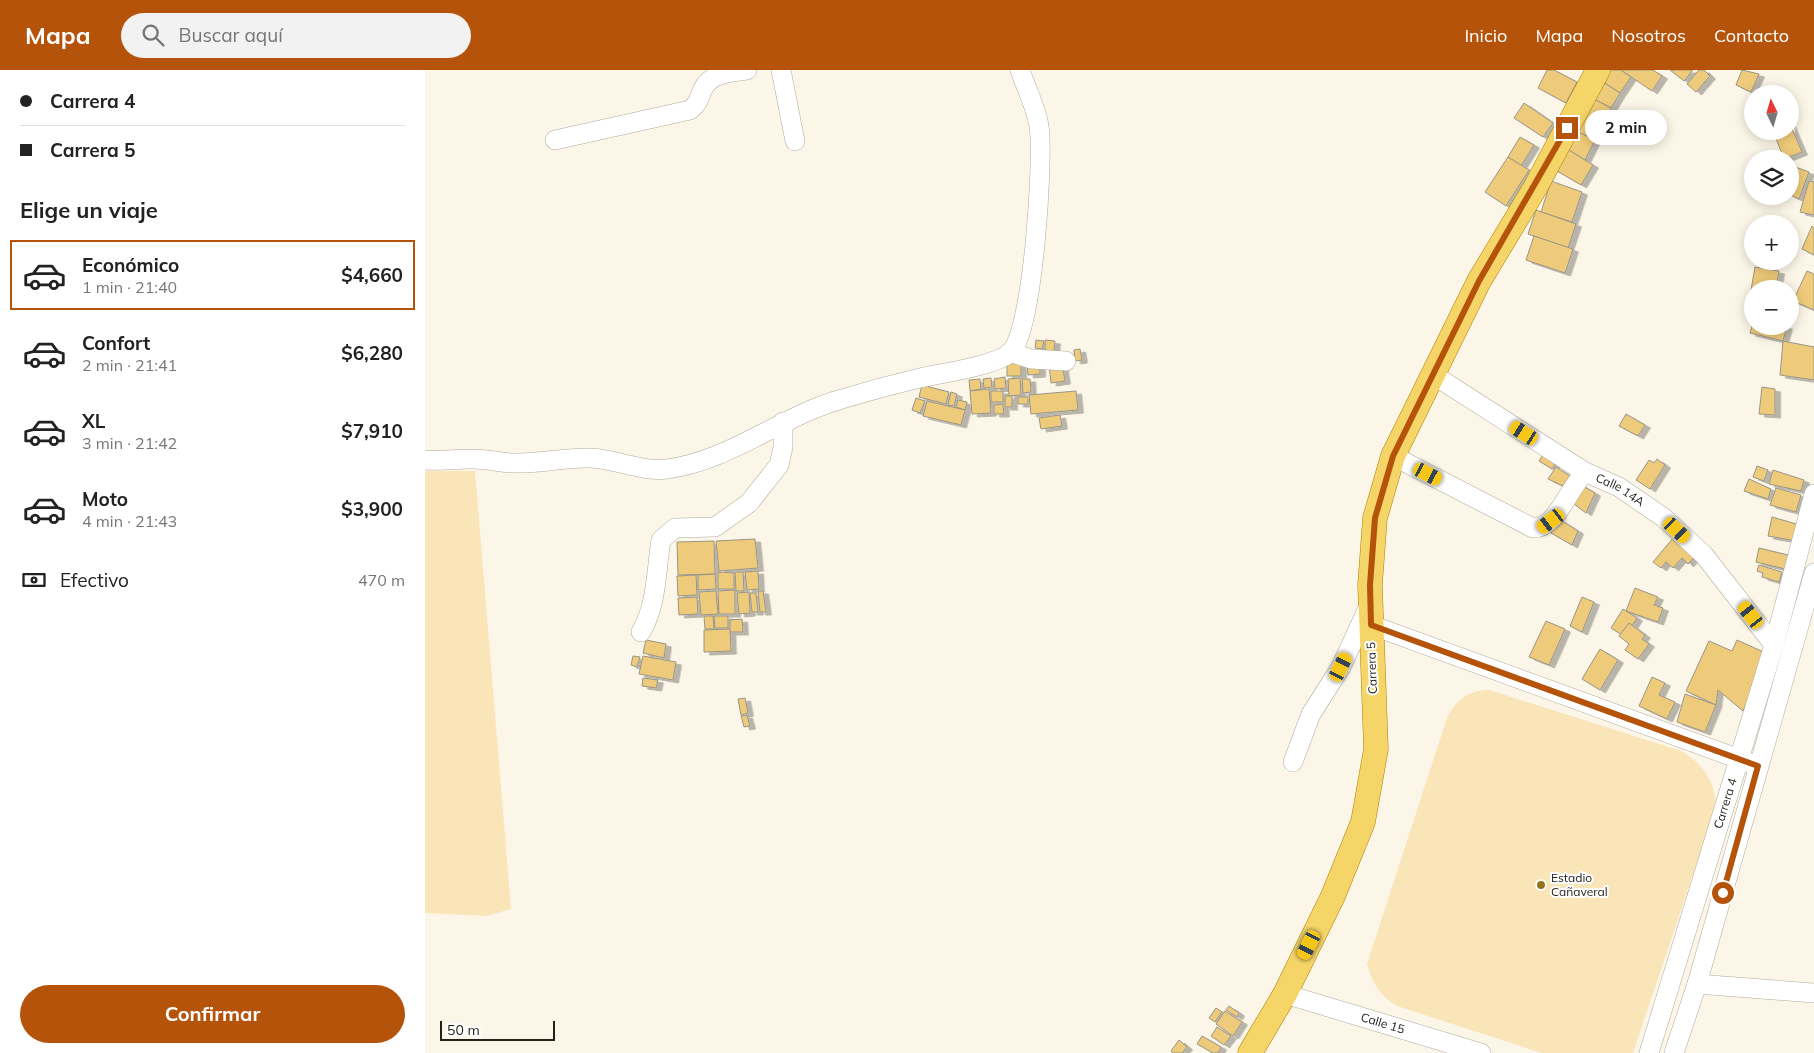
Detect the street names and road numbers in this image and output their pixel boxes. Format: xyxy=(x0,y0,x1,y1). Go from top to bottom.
street label: Calle 14A xyxy=(1594,470,1648,509)
street label: Carrera 5 xyxy=(1363,642,1380,694)
street label: Carrera 4 xyxy=(1710,776,1740,830)
street label: Calle 15 xyxy=(1359,1009,1407,1037)

